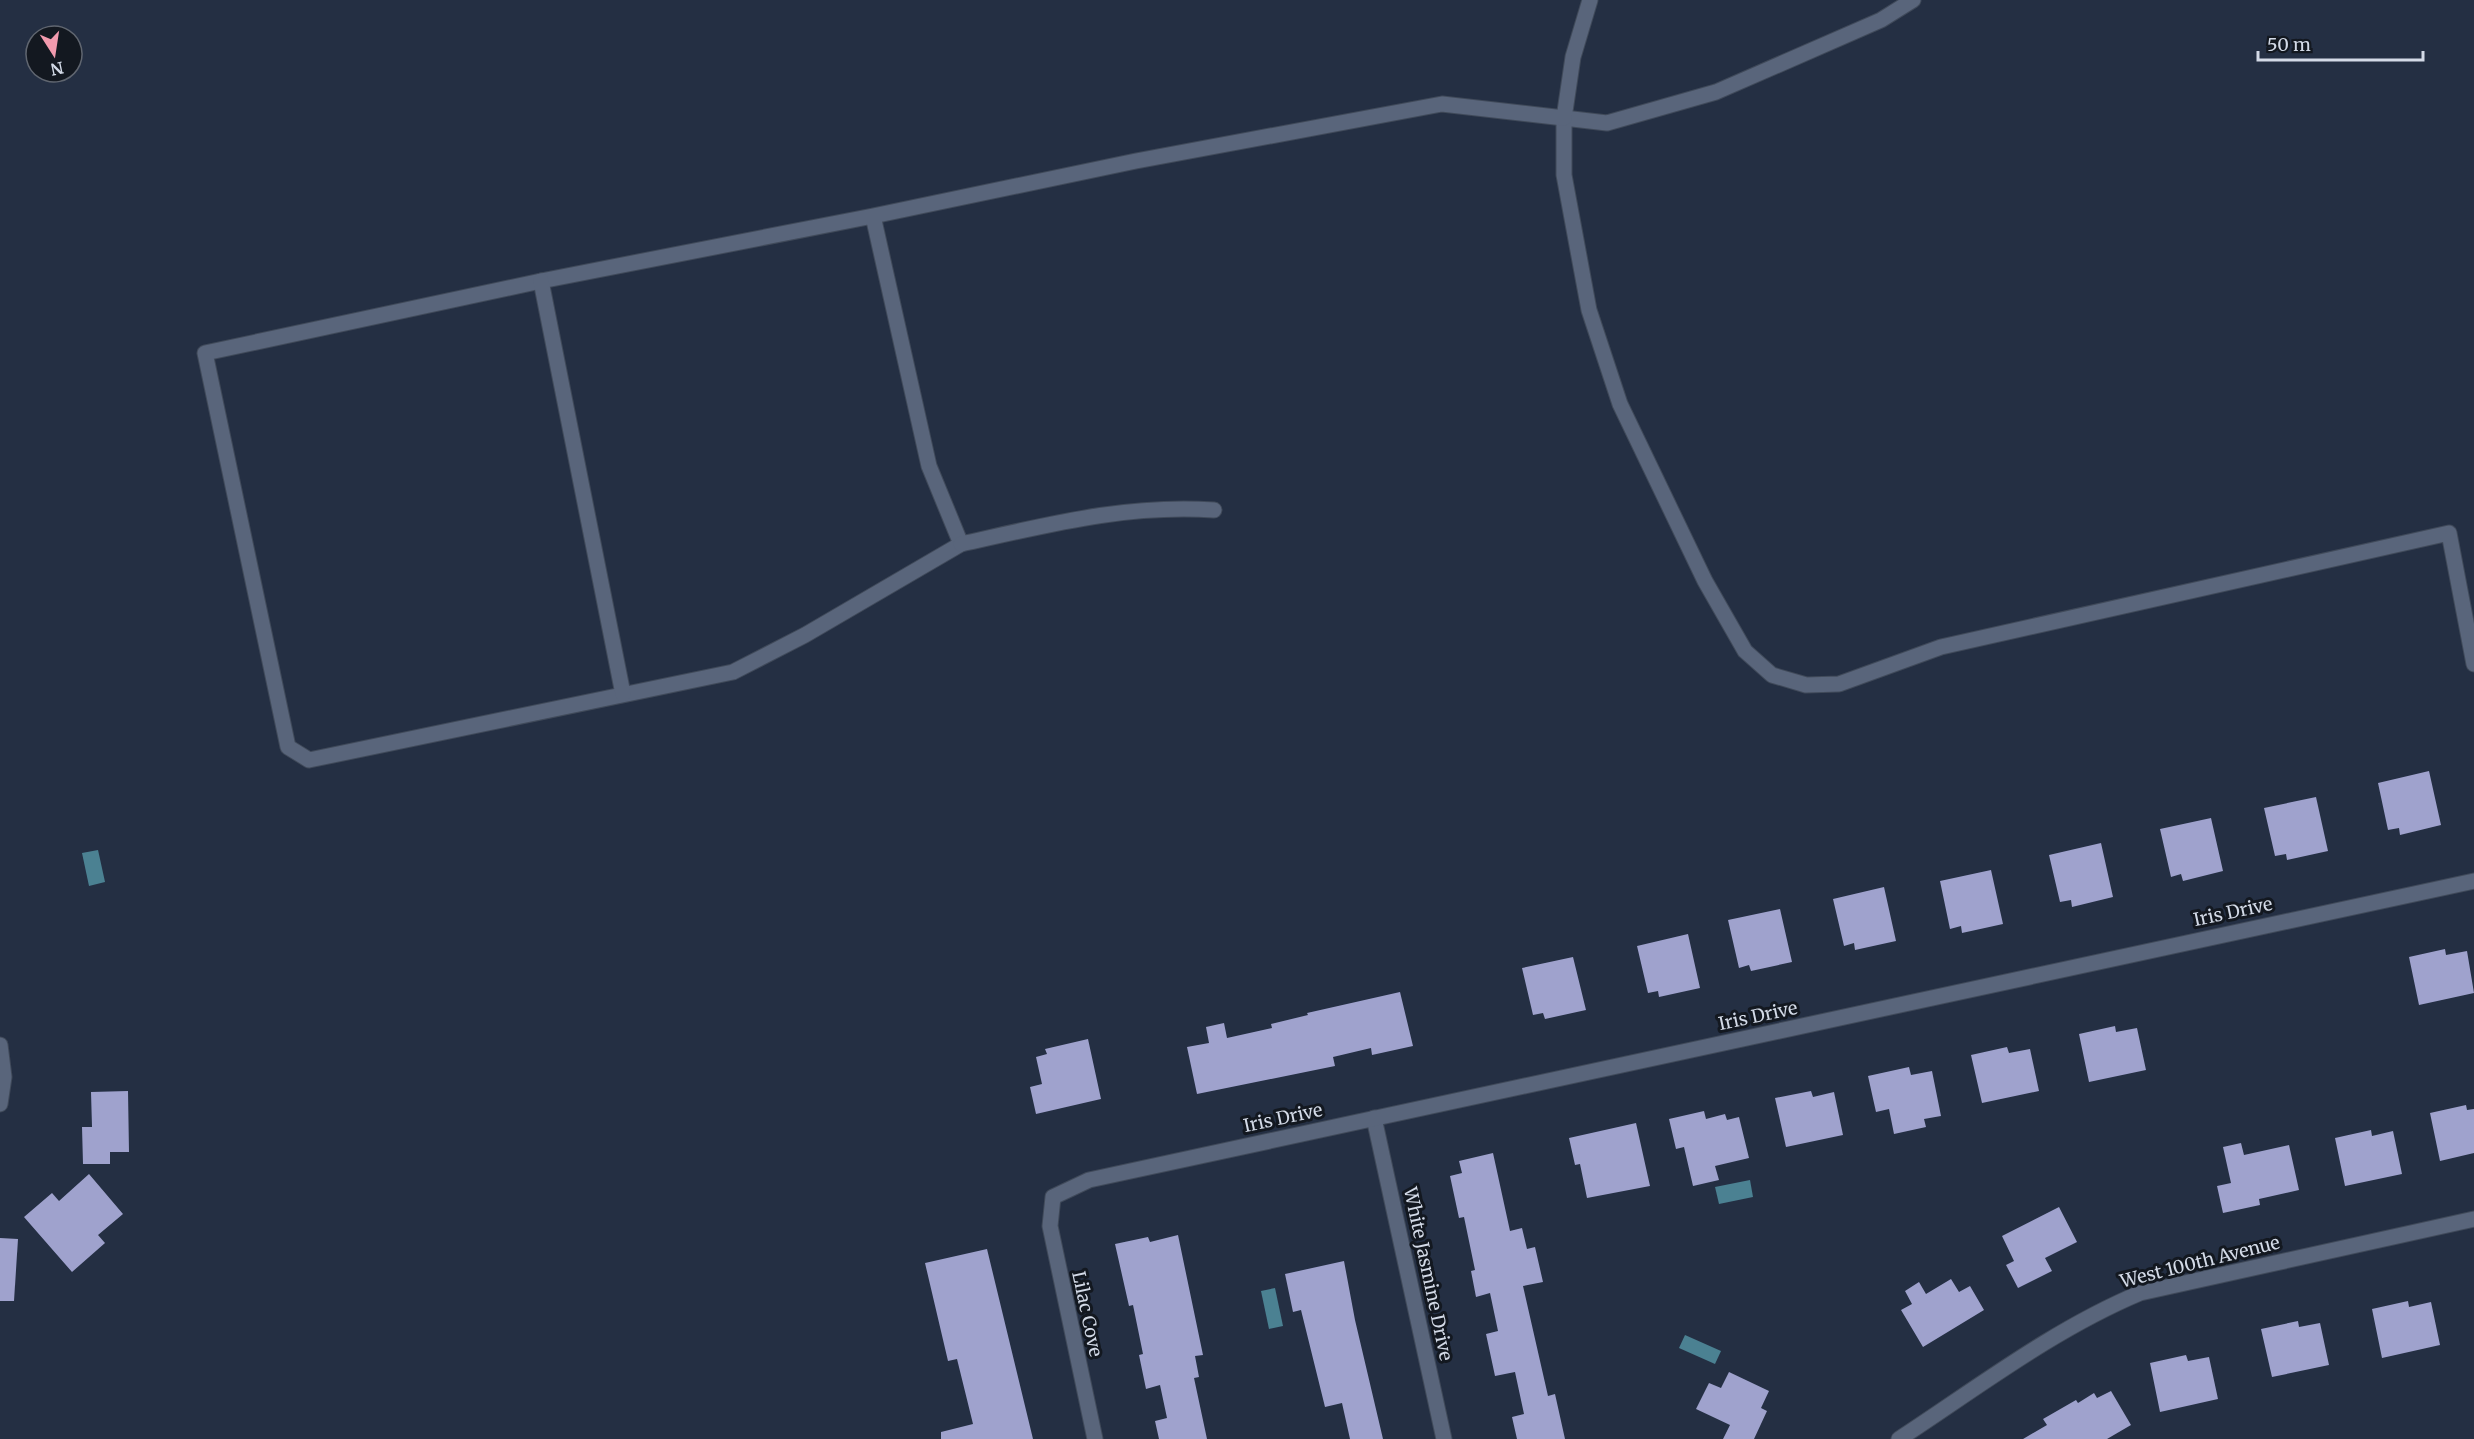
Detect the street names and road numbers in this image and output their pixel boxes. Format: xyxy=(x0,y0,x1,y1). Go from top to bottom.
street label: Iris Drive xyxy=(2191,892,2275,931)
street label: Iris Drive xyxy=(1716,996,1800,1035)
street label: Iris Drive xyxy=(1241,1098,1325,1137)
street label: White Jasmine Drive xyxy=(1399,1184,1458,1363)
street label: West 100th Avenue xyxy=(2117,1231,2282,1293)
street label: Lilac Cove xyxy=(1067,1269,1108,1359)

